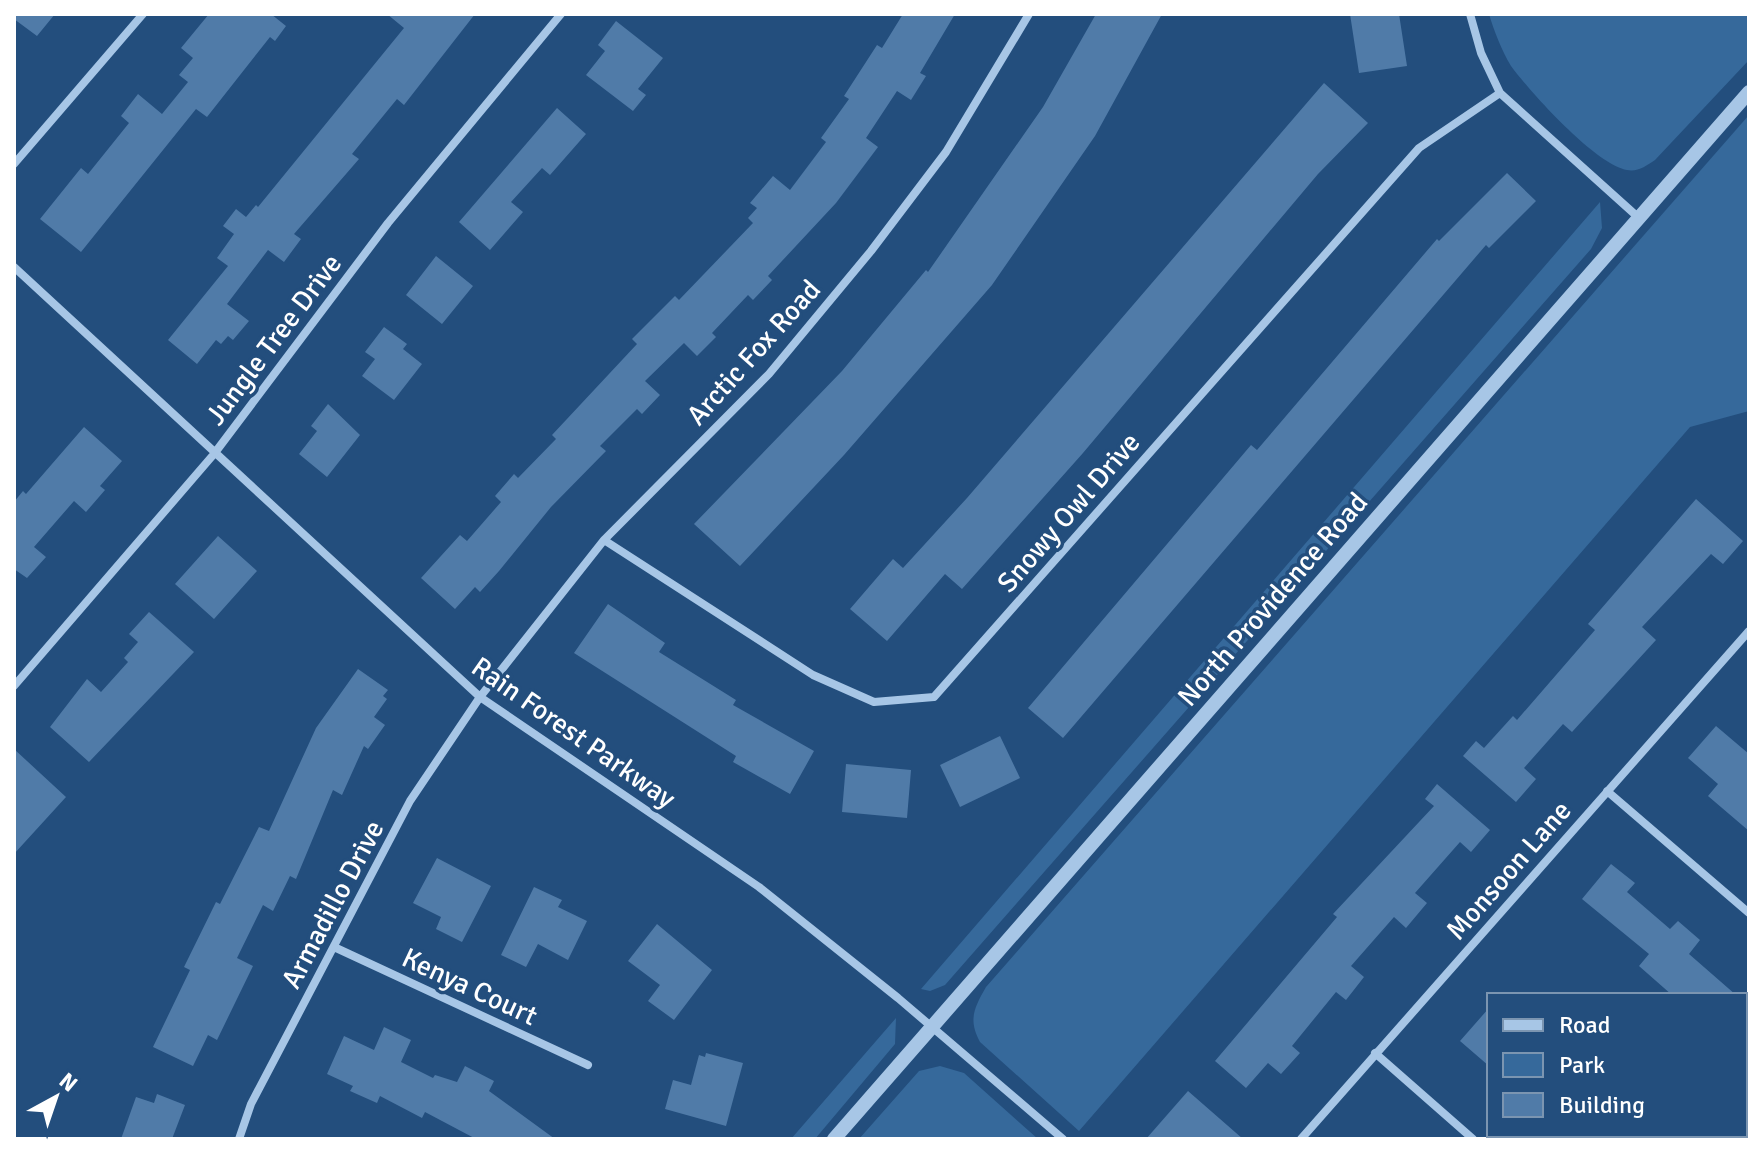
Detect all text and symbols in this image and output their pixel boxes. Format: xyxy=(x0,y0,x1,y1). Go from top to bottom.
street label: Jungle Tree Drive xyxy=(199,247,349,432)
street label: Arctic Fox Road xyxy=(680,273,828,432)
street label: Snowy Owl Drive xyxy=(990,426,1147,599)
street label: North Providence Road xyxy=(1171,486,1375,714)
street label: Rain Forest Parkway xyxy=(465,650,682,816)
street label: Monsoon Lane xyxy=(1439,794,1578,947)
street label: Armadillo Drive xyxy=(274,815,391,994)
street label: Kenya Court xyxy=(397,941,543,1033)
legend xyxy=(1487,993,1747,1137)
text: Road xyxy=(1559,1010,1610,1040)
text: Park xyxy=(1559,1050,1605,1080)
north arrow xyxy=(16,1057,96,1137)
text: N xyxy=(54,1067,83,1097)
text: Building xyxy=(1559,1090,1645,1120)

